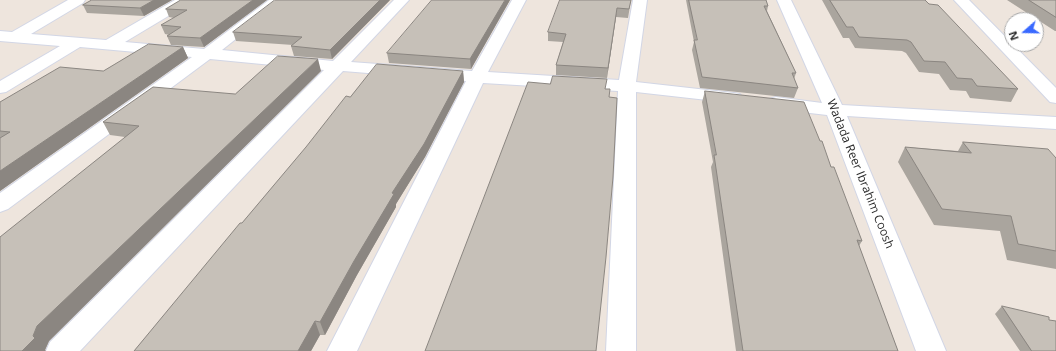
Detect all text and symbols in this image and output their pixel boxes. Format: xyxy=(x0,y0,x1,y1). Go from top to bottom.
north arrow xyxy=(1004,12,1044,52)
text: N xyxy=(1005,29,1022,43)
street label: Wadada Reer Ibrahim Coosh xyxy=(823,97,897,251)

